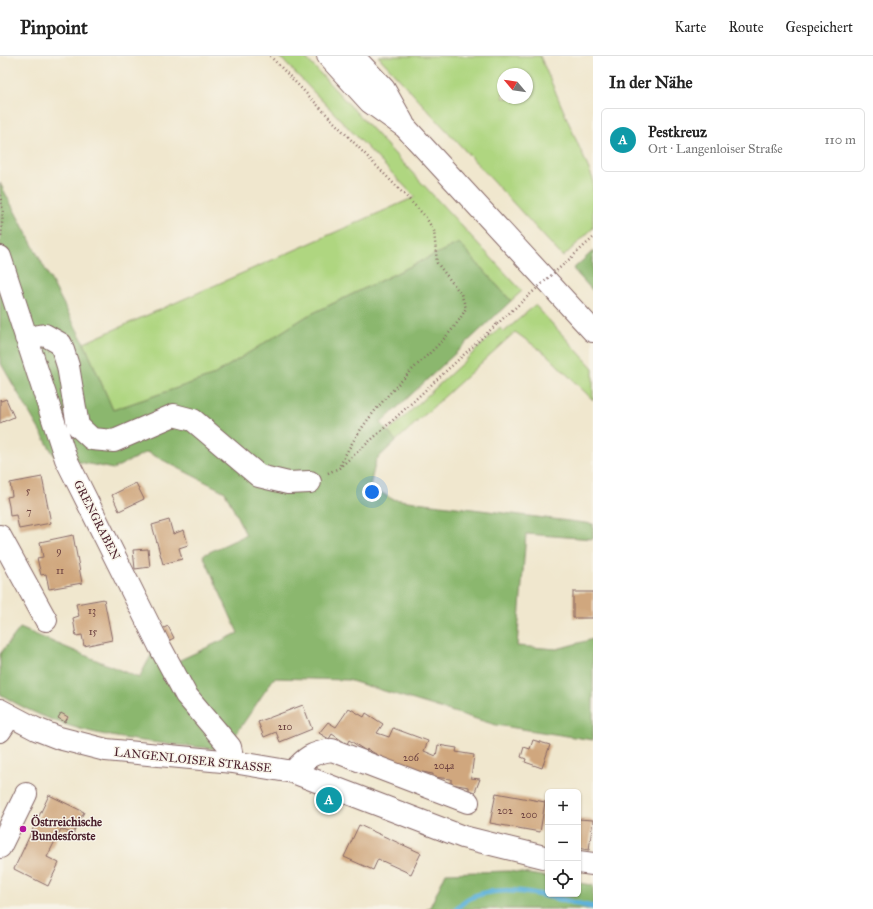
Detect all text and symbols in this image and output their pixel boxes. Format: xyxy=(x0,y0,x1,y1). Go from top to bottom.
text: Pinpoint xyxy=(20,16,88,39)
text: Karte xyxy=(674,19,706,36)
text: Route xyxy=(728,19,764,36)
text: Gespeichert xyxy=(786,19,853,36)
north arrow xyxy=(497,68,533,104)
text: In der Nähe xyxy=(609,72,693,93)
text: Pestkreuz xyxy=(648,123,707,141)
text: A xyxy=(619,132,627,148)
text: 110 m xyxy=(824,132,856,148)
text: Ort · Langenloiser Straße xyxy=(648,141,783,157)
street label: GRENGRABEN xyxy=(71,478,123,562)
your location xyxy=(362,482,382,502)
house number: 5 xyxy=(26,485,31,497)
house number: 7 xyxy=(26,506,32,518)
house number: 9 xyxy=(56,545,62,557)
house number: 11 xyxy=(56,565,64,577)
house number: 13 xyxy=(88,605,96,617)
house number: 15 xyxy=(89,626,98,638)
house number: 210 xyxy=(278,721,293,733)
street label: LANGENLOISER STRASSE xyxy=(113,745,273,775)
house number: 206 xyxy=(403,752,420,764)
house number: 204a xyxy=(434,760,455,772)
pin: A xyxy=(316,785,342,815)
map controls xyxy=(545,789,581,897)
button: + xyxy=(545,789,581,825)
house number: 202 xyxy=(497,805,513,817)
house number: 200 xyxy=(521,809,537,821)
place label: Östrreichische Bundesforste xyxy=(31,814,102,843)
marker: Östrreichische Bundesforste xyxy=(18,824,28,834)
button: − xyxy=(545,825,581,861)
button: locate xyxy=(545,861,581,897)

